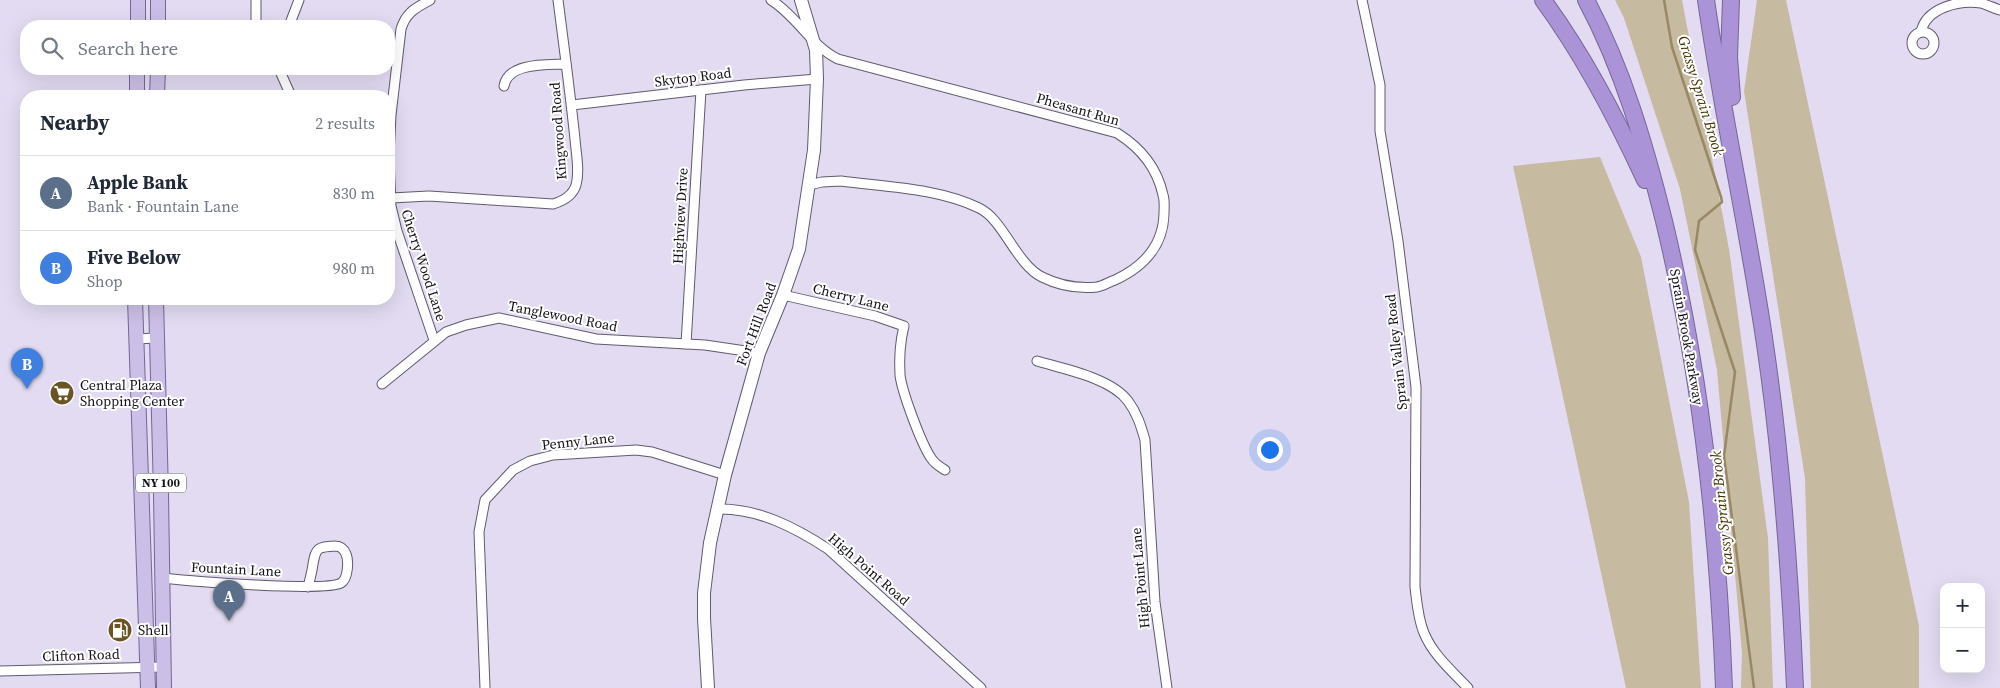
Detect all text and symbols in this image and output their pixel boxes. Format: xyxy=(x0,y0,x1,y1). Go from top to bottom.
search box xyxy=(20,20,395,75)
water label: Grassy Sprain Brook xyxy=(1673,33,1730,159)
icon: search xyxy=(38,34,66,62)
text: Search here xyxy=(78,35,178,61)
street label: Skytop Road xyxy=(653,62,733,92)
street label: Kingwood Road xyxy=(545,81,571,181)
street label: Pheasant Run xyxy=(1034,88,1122,131)
text: Nearby xyxy=(40,108,110,137)
text: 2 results xyxy=(315,112,375,134)
street label: Highview Drive xyxy=(667,167,693,265)
text: Apple Bank xyxy=(87,169,188,195)
text: A xyxy=(51,182,61,204)
text: 830 m xyxy=(333,182,375,204)
text: Bank · Fountain Lane xyxy=(87,195,239,217)
street label: Cherry Wood Lane xyxy=(396,207,452,323)
text: Five Below xyxy=(87,244,181,270)
text: B xyxy=(51,257,61,279)
text: 980 m xyxy=(333,257,375,279)
street label: Sprain Brook Parkway xyxy=(1665,267,1709,408)
text: Shop xyxy=(87,270,123,292)
street label: Cherry Lane xyxy=(811,278,891,316)
street label: Fort Hill Road xyxy=(731,279,781,369)
street label: Sprain Valley Road xyxy=(1380,293,1412,411)
street label: Tanglewood Road xyxy=(507,296,619,336)
pin: B xyxy=(11,348,43,389)
place label: Central Plaza Shopping Center xyxy=(80,375,184,411)
supermarket icon: Central Plaza Shopping Center xyxy=(49,380,75,406)
street label: Penny Lane xyxy=(541,427,615,455)
your location xyxy=(1257,437,1283,463)
water label: Grassy Sprain Brook xyxy=(1704,449,1738,576)
road number: NY 100 xyxy=(136,473,186,492)
street label: High Point Lane xyxy=(1126,527,1154,629)
street label: High Point Road xyxy=(824,528,914,610)
street label: Fountain Lane xyxy=(190,557,282,581)
pin: A xyxy=(213,580,245,621)
map controls xyxy=(1940,583,1985,673)
button: + xyxy=(1940,583,1985,628)
fuel station icon: Shell xyxy=(107,617,133,643)
place label: Shell xyxy=(138,620,169,640)
button: − xyxy=(1940,628,1985,673)
street label: Clifton Road xyxy=(42,644,120,666)

